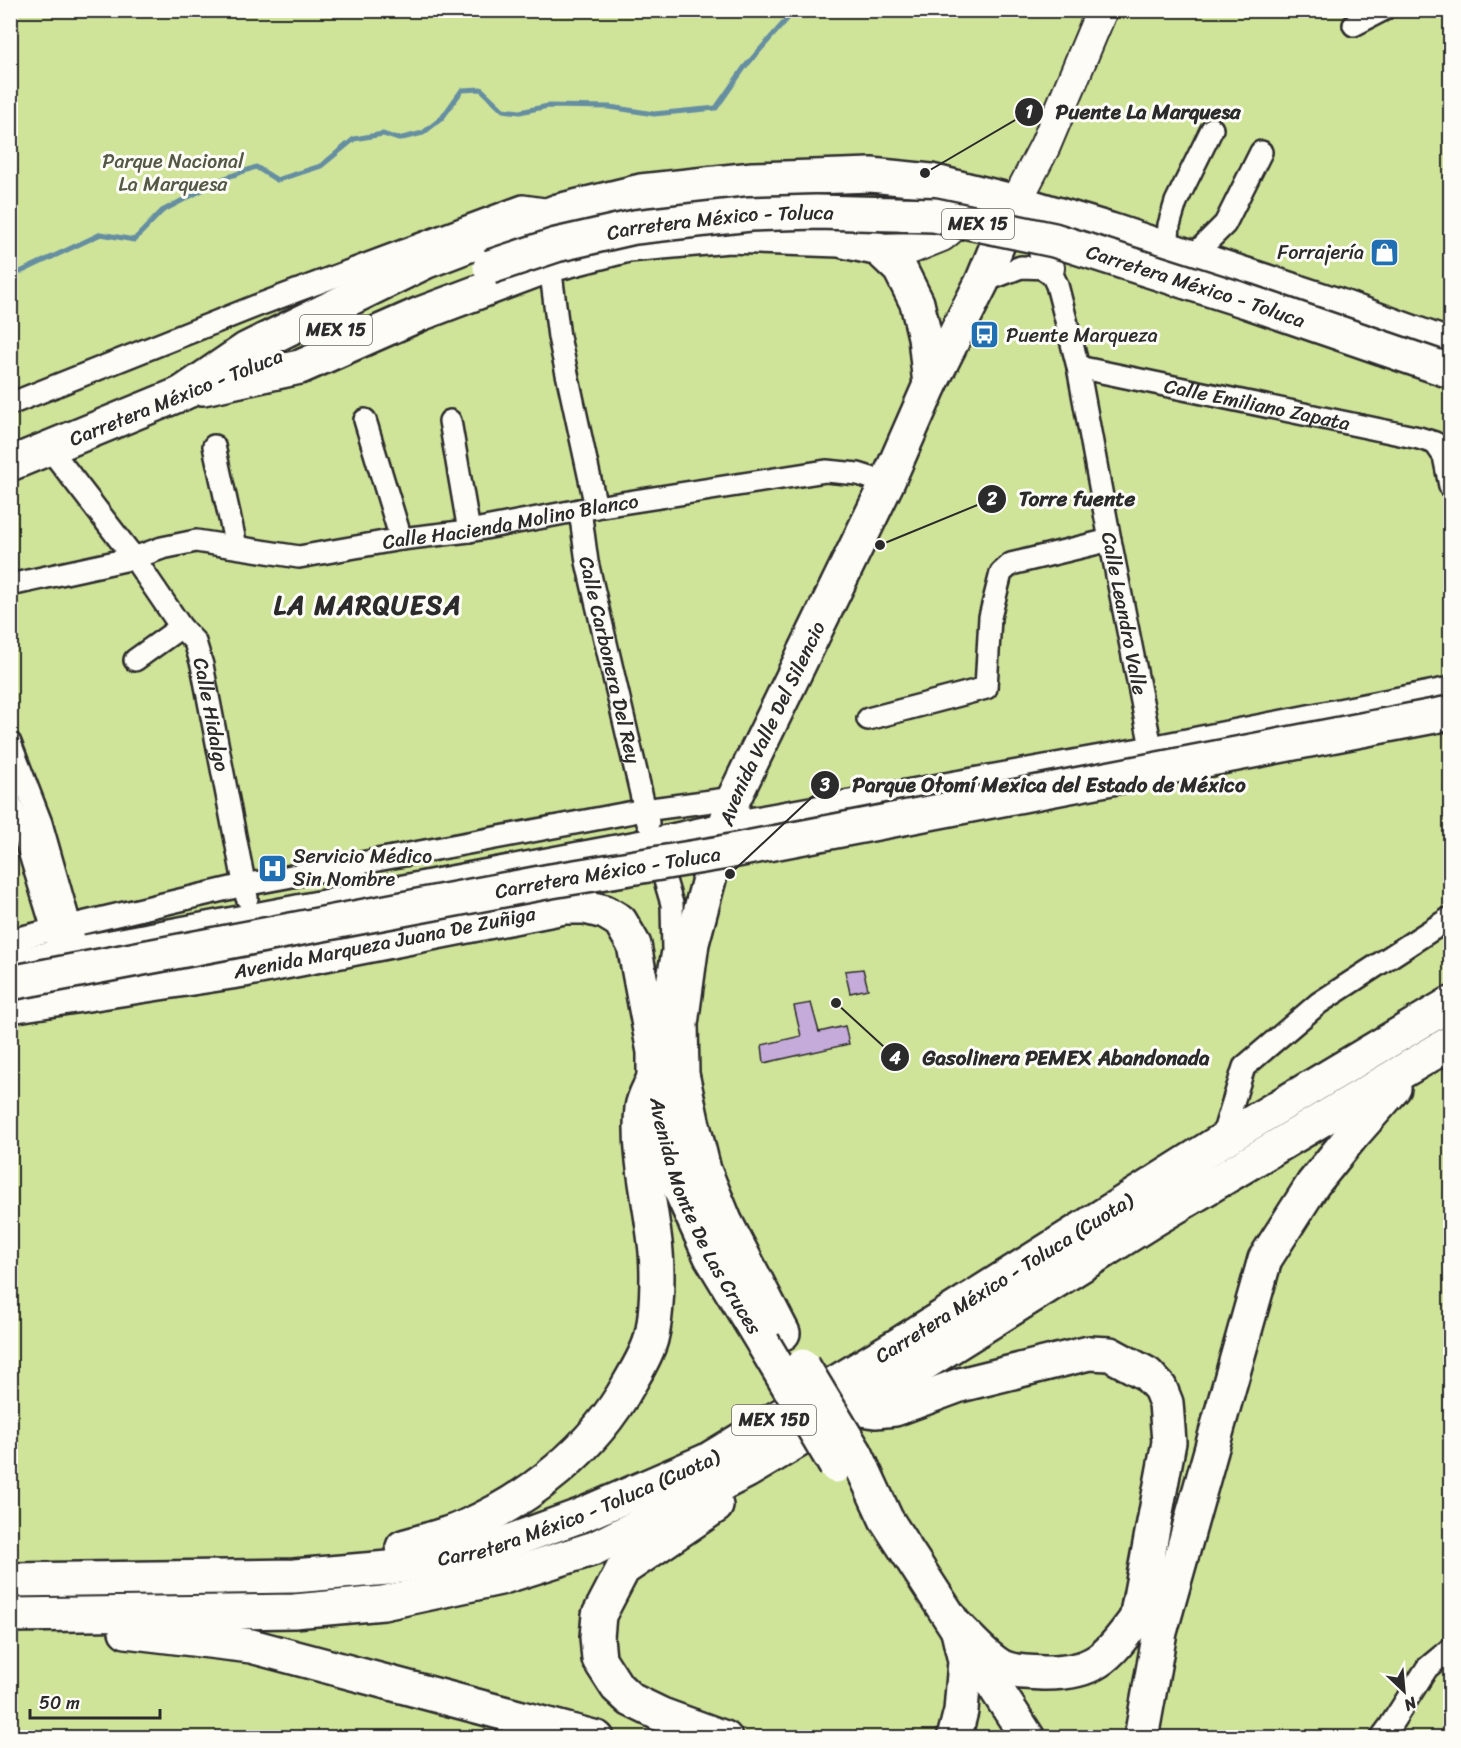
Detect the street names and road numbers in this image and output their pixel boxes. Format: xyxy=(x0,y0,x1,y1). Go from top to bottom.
street label: Carretera México - Toluca xyxy=(603,195,834,251)
road number: MEX 15 xyxy=(942,209,1014,239)
street label: Carretera México - Toluca xyxy=(1082,234,1310,338)
road number: MEX 15 xyxy=(300,315,372,345)
street label: Carretera México - Toluca xyxy=(64,339,289,456)
street label: Calle Emiliano Zapata xyxy=(1161,368,1353,441)
street label: Calle Hacienda Molino Blanco xyxy=(380,484,641,560)
street label: Calle Leandro Valle xyxy=(1091,529,1157,698)
street label: Calle Carbonera Del Rey xyxy=(568,553,651,768)
street label: Avenida Valle Del Silencio xyxy=(709,615,835,831)
street label: Calle Hidalgo xyxy=(183,653,239,775)
street label: Carretera México - Toluca xyxy=(492,836,723,909)
street label: Avenida Marqueza Juana De Zuñiga xyxy=(230,896,539,989)
street label: Avenida Monte De Las Cruces xyxy=(639,1094,771,1342)
street label: Carretera México - Toluca (Cuota) xyxy=(868,1183,1141,1373)
road number: MEX 15D xyxy=(732,1405,816,1435)
street label: Carretera México - Toluca (Cuota) xyxy=(435,1439,728,1577)

